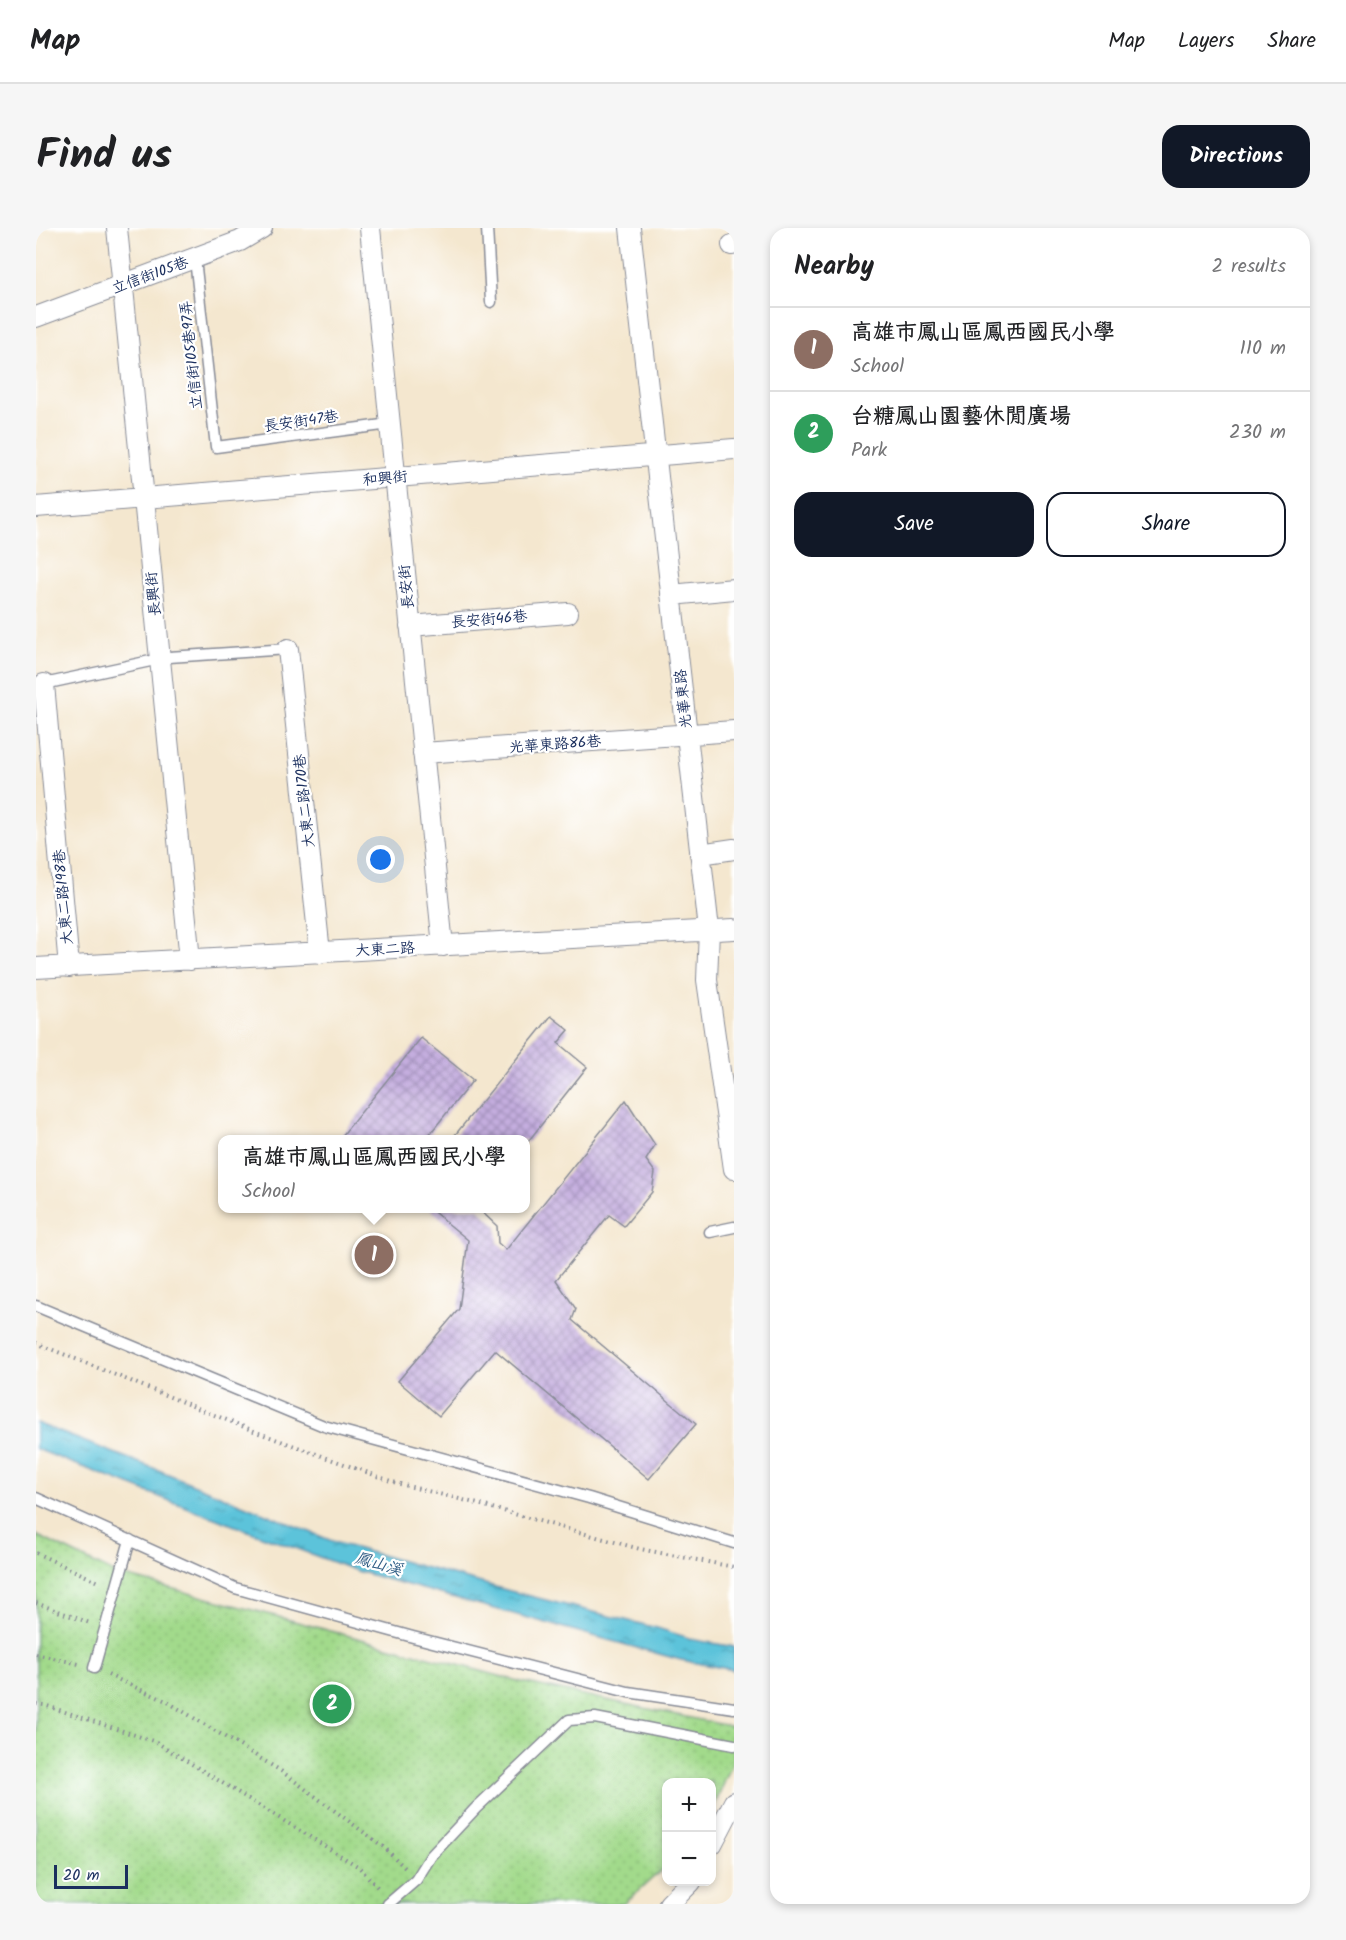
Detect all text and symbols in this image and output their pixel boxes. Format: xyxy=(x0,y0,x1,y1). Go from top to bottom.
text: Map xyxy=(30,19,81,64)
text: Map xyxy=(1108,25,1145,58)
text: Layers xyxy=(1178,25,1234,58)
text: Share xyxy=(1267,25,1316,58)
text: Find us xyxy=(36,123,172,190)
button: Directions xyxy=(1162,125,1310,188)
text: Nearby xyxy=(794,246,874,288)
street label: 立信街105巷 xyxy=(109,251,192,301)
text: 2 results xyxy=(1211,251,1286,283)
street label: 立信街105巷97弄 xyxy=(174,299,210,411)
text: 高雄市鳳山區鳳西國民小學 xyxy=(851,316,1115,351)
text: 1 xyxy=(810,333,817,365)
text: 110 m xyxy=(1240,333,1286,365)
text: School xyxy=(851,351,904,383)
text: 台糖鳳山園藝休閒廣場 xyxy=(851,400,1071,435)
street label: 長安街47巷 xyxy=(262,405,340,439)
text: 2 xyxy=(808,417,819,449)
text: 230 m xyxy=(1229,417,1286,449)
text: Park xyxy=(851,435,887,467)
street label: 和興街 xyxy=(362,465,409,493)
button: Save xyxy=(794,492,1034,557)
button: Share xyxy=(1046,492,1286,557)
street label: 長安街 xyxy=(393,563,421,611)
street label: 長興街 xyxy=(140,570,168,618)
street label: 長安街46巷 xyxy=(450,605,528,635)
street label: 光華東路 xyxy=(669,668,699,730)
street label: 光華東路86巷 xyxy=(508,730,602,760)
street label: 大東二路170巷 xyxy=(288,753,322,849)
your location xyxy=(366,845,395,874)
street label: 大東二路198巷 xyxy=(48,848,80,946)
street label: 大東二路 xyxy=(354,936,416,964)
popup xyxy=(218,1135,530,1213)
text: 高雄市鳳山區鳳西國民小學 xyxy=(242,1141,506,1176)
text: School xyxy=(242,1176,295,1208)
pin: 1 xyxy=(354,1232,394,1278)
water label: 鳳山溪 xyxy=(351,1546,406,1583)
pin: 2 xyxy=(312,1682,352,1726)
map controls xyxy=(662,1778,716,1886)
button: + xyxy=(662,1778,716,1832)
button: − xyxy=(662,1832,716,1886)
scale bar xyxy=(54,1862,128,1890)
text: 20 m xyxy=(63,1863,99,1888)

